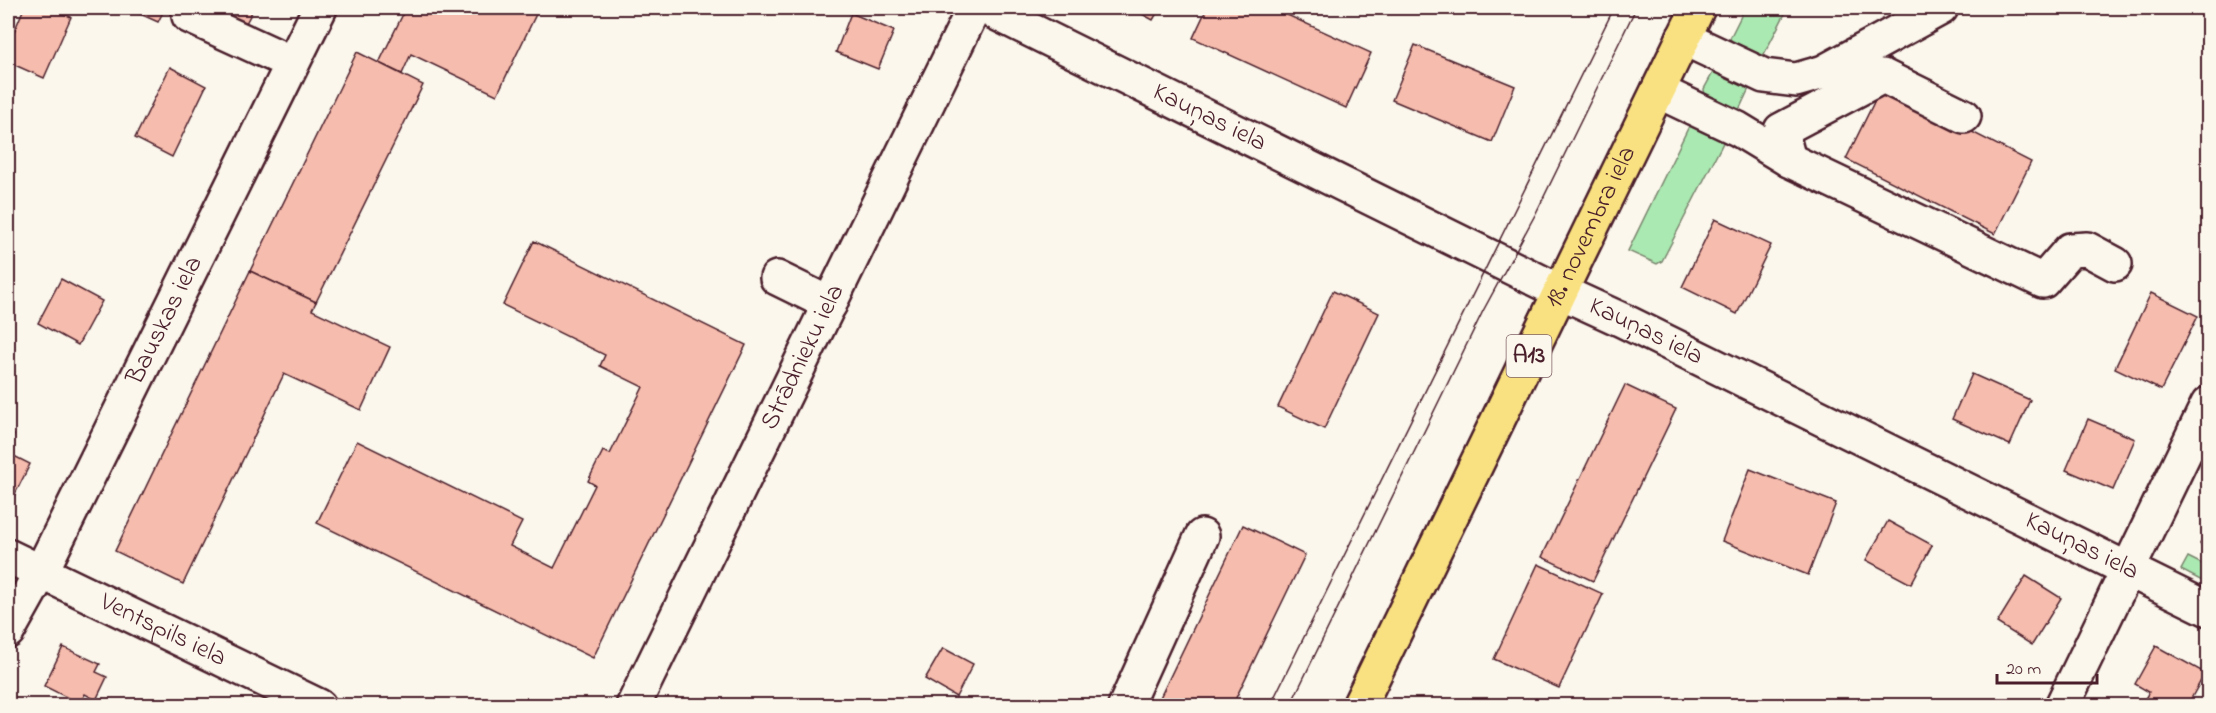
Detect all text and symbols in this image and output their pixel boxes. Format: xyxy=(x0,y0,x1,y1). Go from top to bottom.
street label: Kauņas iela xyxy=(1146,74,1273,163)
street label: 18. novembra iela xyxy=(1536,140,1647,315)
street label: Bauskas iela xyxy=(117,250,213,393)
street label: Strādnieku iela xyxy=(752,278,855,437)
street label: Kauņas iela xyxy=(1582,288,1709,376)
road number: A13 xyxy=(1506,335,1552,377)
street label: Kauņas iela xyxy=(2018,503,2145,591)
street label: Ventspils iela xyxy=(92,584,233,677)
scale bar xyxy=(1997,647,2098,685)
text: 20 m xyxy=(2006,657,2041,683)

